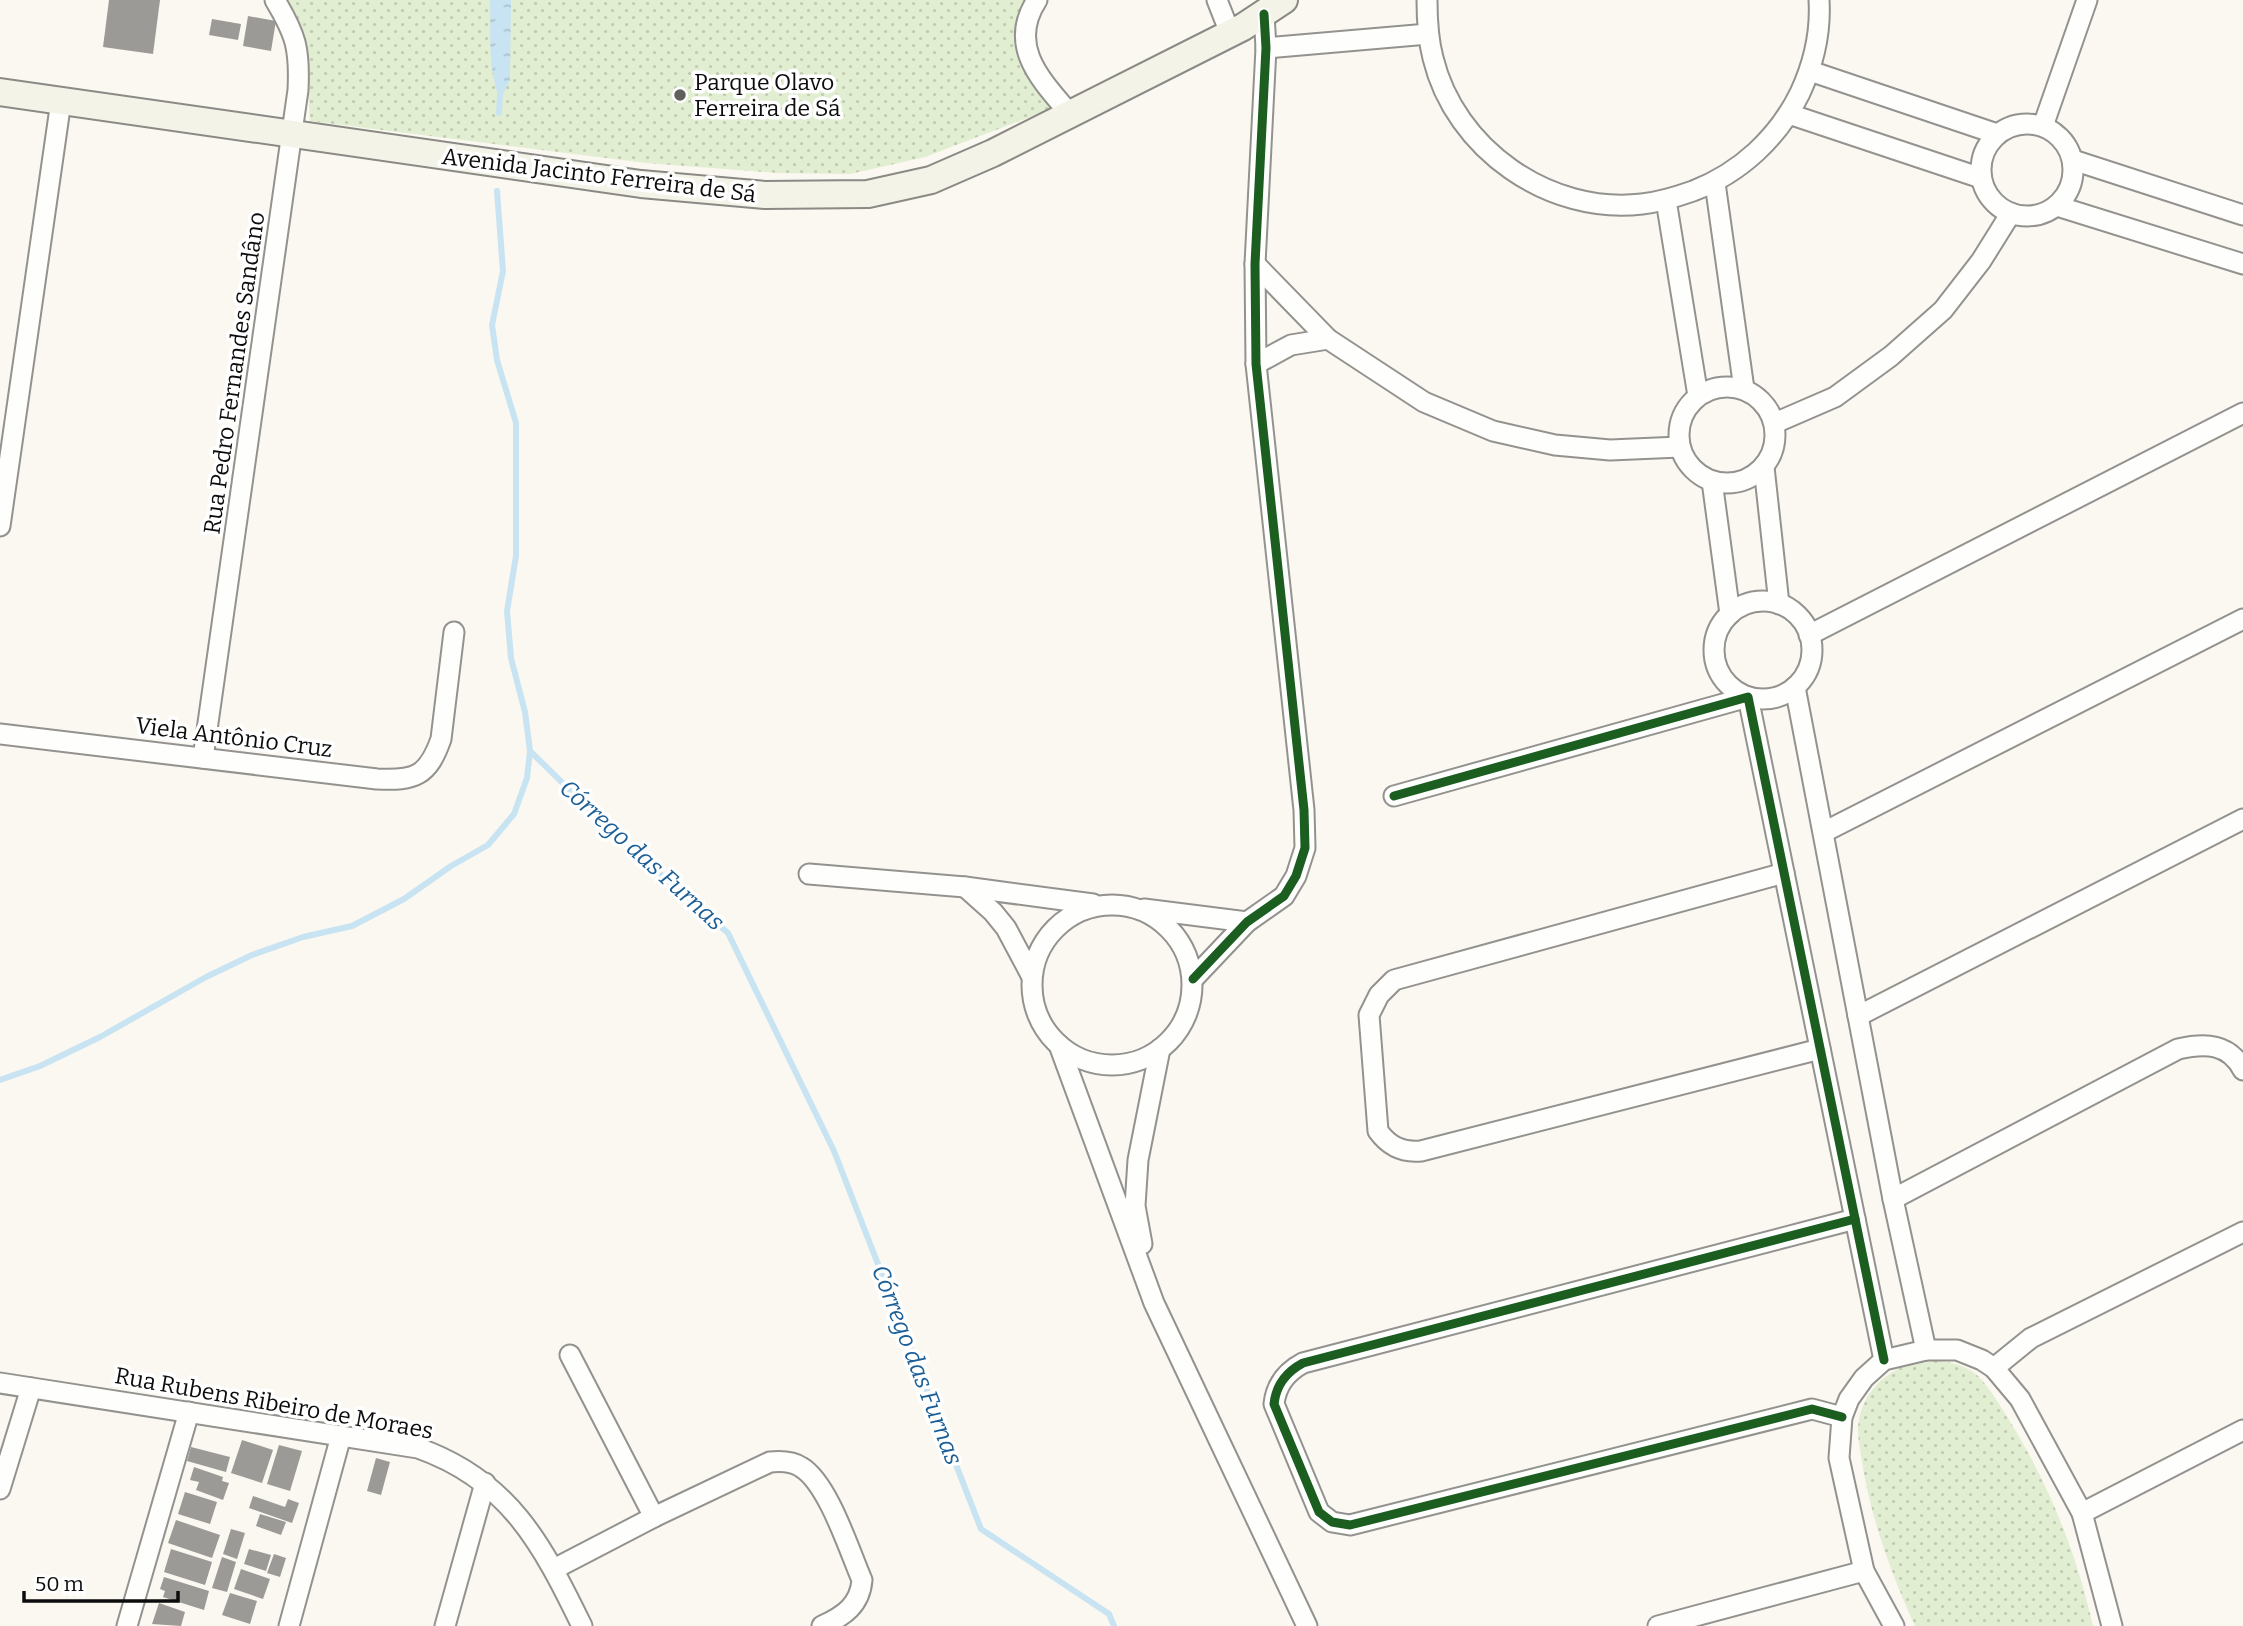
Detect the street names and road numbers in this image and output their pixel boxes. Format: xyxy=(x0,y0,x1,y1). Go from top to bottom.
street label: Avenida Jacinto Ferreira de Sá xyxy=(440,142,758,208)
street label: Rua Pedro Fernandes Sandâno xyxy=(198,210,270,536)
street label: Viela Antônio Cruz xyxy=(134,711,334,763)
street label: Rua Rubens Ribeiro de Moraes xyxy=(113,1361,435,1445)

